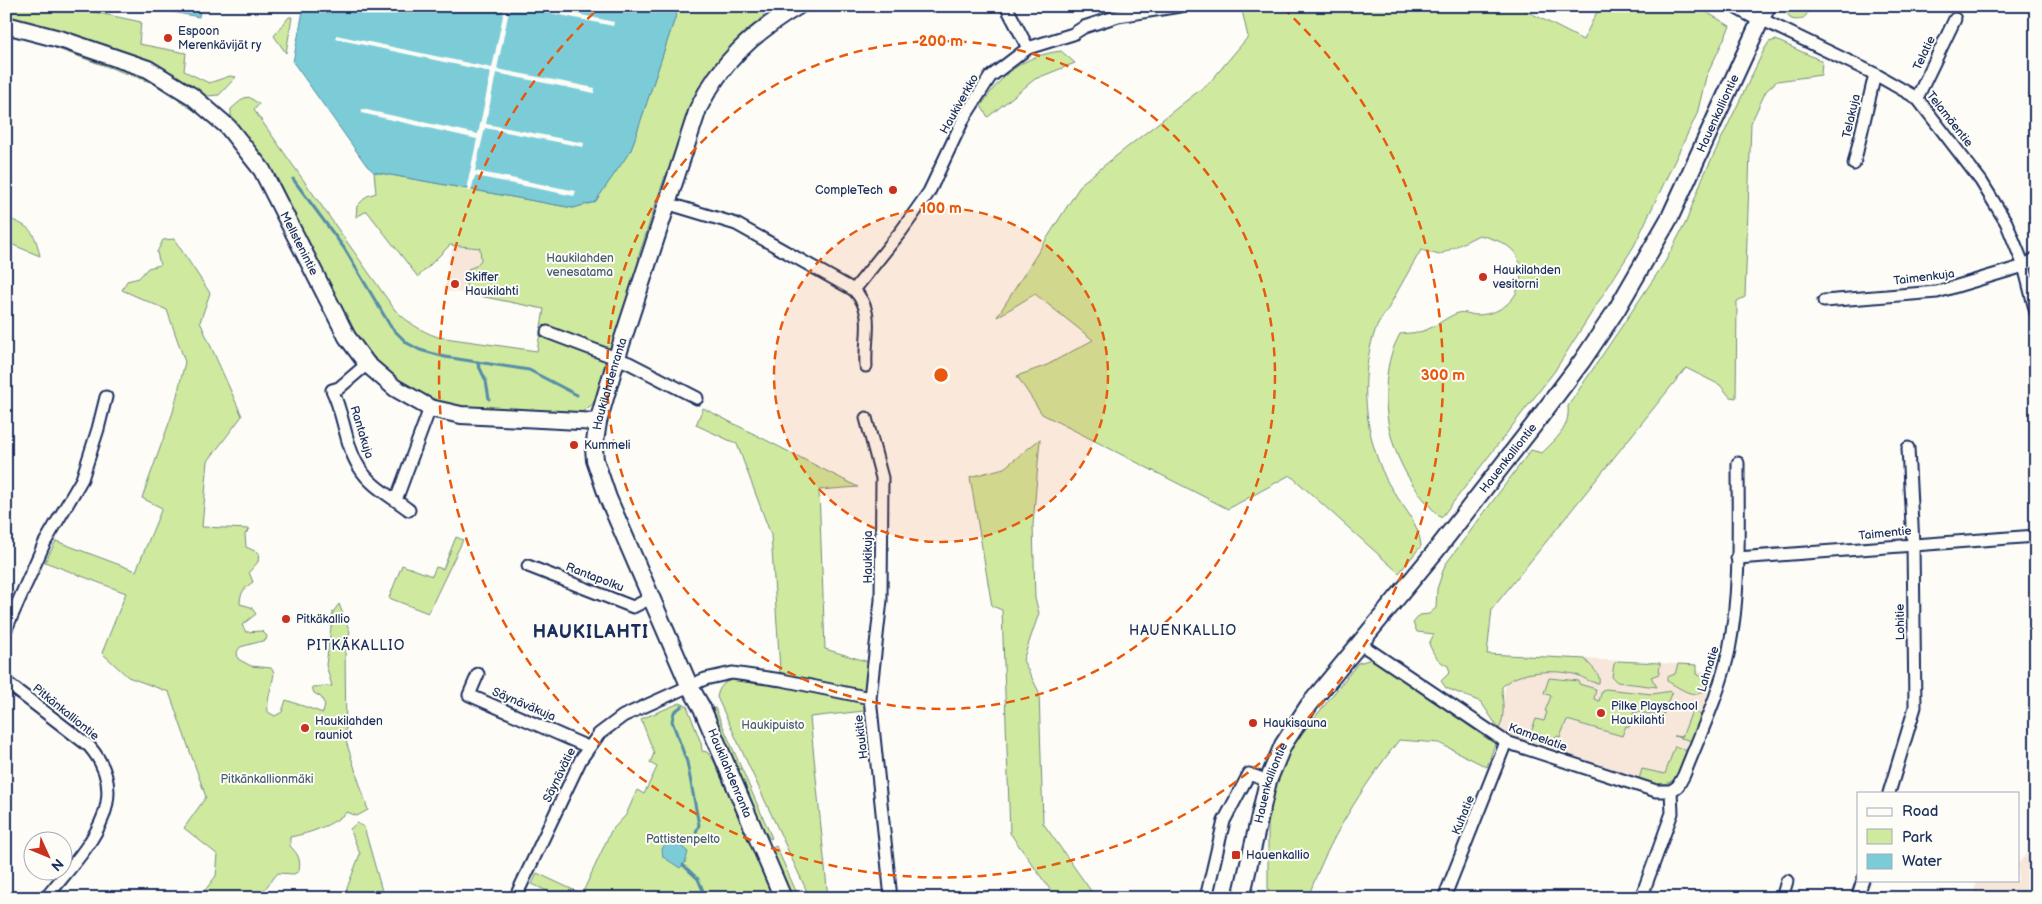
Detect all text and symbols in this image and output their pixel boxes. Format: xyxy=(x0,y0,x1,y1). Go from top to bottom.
place label: Espoon Merenkävijät ry xyxy=(178,24,262,53)
marker: Espoon Merenkävijät ry xyxy=(162,32,174,44)
text: 200 m xyxy=(919,32,963,51)
street label: Telatie xyxy=(1910,34,1939,73)
street label: Haukiverkko xyxy=(937,72,982,137)
street label: Hauenkalliontie xyxy=(1694,72,1743,155)
street label: Telamäentie xyxy=(1923,88,1976,150)
street label: Telakuja xyxy=(1839,92,1864,140)
place label: CompleTech xyxy=(815,183,883,198)
marker: CompleTech xyxy=(887,184,899,196)
text: 100 m xyxy=(920,199,962,218)
street label: Mellstenintie xyxy=(276,209,321,278)
park label: Haukilahden venesatama xyxy=(546,251,614,280)
place label: Haukilahden vesitorni xyxy=(1492,263,1561,292)
street label: Taimenkuja xyxy=(1893,266,1956,289)
place label: Skiffer Haukilahti xyxy=(465,270,519,299)
marker: Haukilahden vesitorni xyxy=(1477,271,1489,283)
marker: Skiffer Haukilahti xyxy=(449,278,461,290)
street label: Haukilahdenranta xyxy=(590,336,631,431)
centre of rings xyxy=(932,366,950,384)
text: 300 m xyxy=(1421,366,1465,385)
street label: Rantakuja xyxy=(346,404,377,461)
street label: Hauenkalliontie xyxy=(1477,421,1540,496)
place label: Kummeli xyxy=(584,438,631,453)
marker: Kummeli xyxy=(568,439,580,451)
street label: Taimentie xyxy=(1858,523,1912,544)
street label: Haukikuja xyxy=(861,530,876,584)
street label: Rantapolku xyxy=(564,560,626,595)
street label: Lohitie xyxy=(1893,604,1908,640)
place label: Pitkäkallio xyxy=(296,612,350,627)
marker: Pitkäkallio xyxy=(280,613,292,625)
district label: HAUKILAHTI xyxy=(533,622,649,643)
district label: HAUENKALLIO xyxy=(1129,622,1237,639)
district label: PITKÄKALLIO xyxy=(307,637,405,654)
street label: Lahnatie xyxy=(1694,644,1723,694)
street label: Pitkänkalliontie xyxy=(29,681,102,744)
street label: Säynäväkuja xyxy=(490,684,558,725)
place label: Pilke Playschool Haukilahti xyxy=(1611,699,1698,728)
marker: Pilke Playschool Haukilahti xyxy=(1595,707,1607,719)
place label: Haukilahden rauniot xyxy=(315,714,383,743)
street label: Haukitie xyxy=(851,714,872,760)
place label: Haukisauna xyxy=(1263,716,1327,731)
marker: Haukisauna xyxy=(1247,717,1259,729)
park label: Haukipuisto xyxy=(741,718,805,733)
street label: Kampelatie xyxy=(1506,720,1569,755)
marker: Haukilahden rauniot xyxy=(299,722,311,734)
street label: Haukilahdenranta xyxy=(704,726,755,820)
street label: Hauenkalliontie xyxy=(1251,740,1291,825)
street label: Säynävätie xyxy=(540,745,579,805)
park label: Pitkänkallionmäki xyxy=(221,772,314,787)
legend xyxy=(1857,792,2020,882)
street label: Kuhatie xyxy=(1449,793,1478,837)
text: Road xyxy=(1902,802,1938,821)
text: Park xyxy=(1902,828,1933,847)
north arrow xyxy=(22,832,72,882)
park label: Pattistenpelto xyxy=(646,832,720,847)
place label: Hauenkallio xyxy=(1246,848,1310,863)
marker: Hauenkallio xyxy=(1230,849,1242,861)
text: Water xyxy=(1902,852,1942,871)
text: N xyxy=(47,855,67,874)

